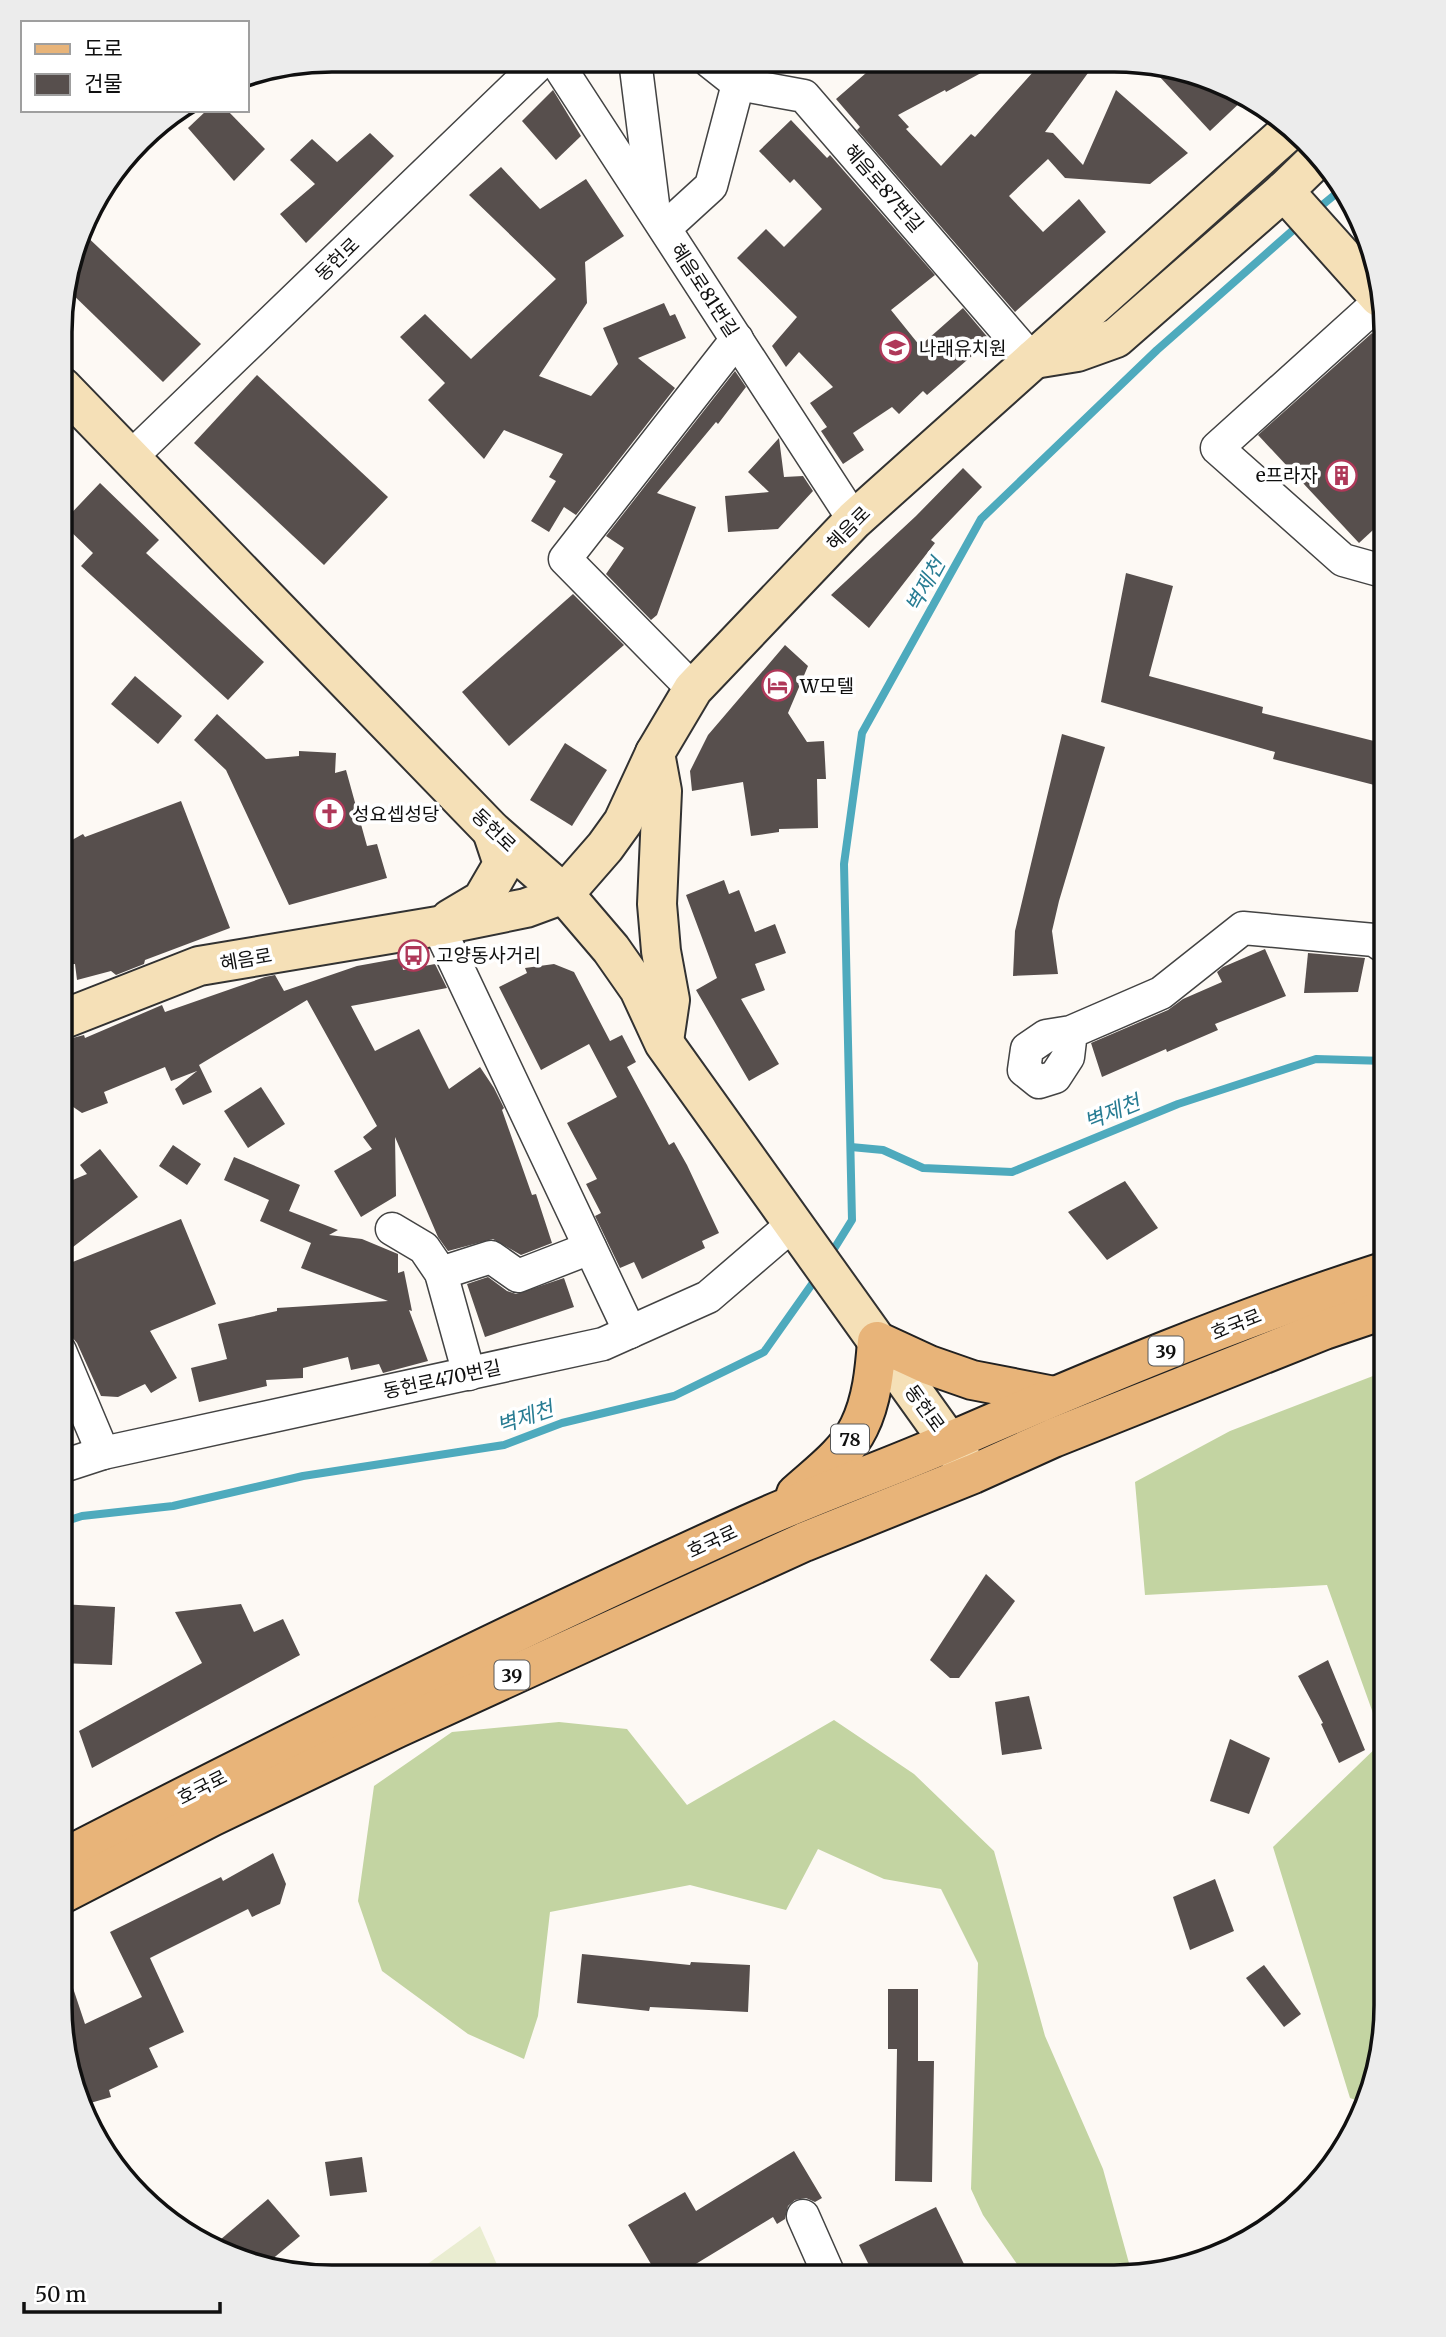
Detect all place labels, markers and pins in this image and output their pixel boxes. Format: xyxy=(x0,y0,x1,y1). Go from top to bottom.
school or university icon: 나래유치원 xyxy=(879,331,913,365)
place label: 나래유치원 xyxy=(919,336,1006,360)
building icon: e프라자 xyxy=(1324,458,1358,492)
place label: e프라자 xyxy=(1256,463,1318,487)
hotel icon: W모텔 xyxy=(760,669,794,703)
place label: W모텔 xyxy=(799,674,854,698)
church icon: 성요셉성당 xyxy=(312,797,346,831)
place label: 성요셉성당 xyxy=(352,802,439,826)
bus stop icon: 고양동사거리 xyxy=(396,938,430,972)
place label: 고양동사거리 xyxy=(436,943,541,967)

